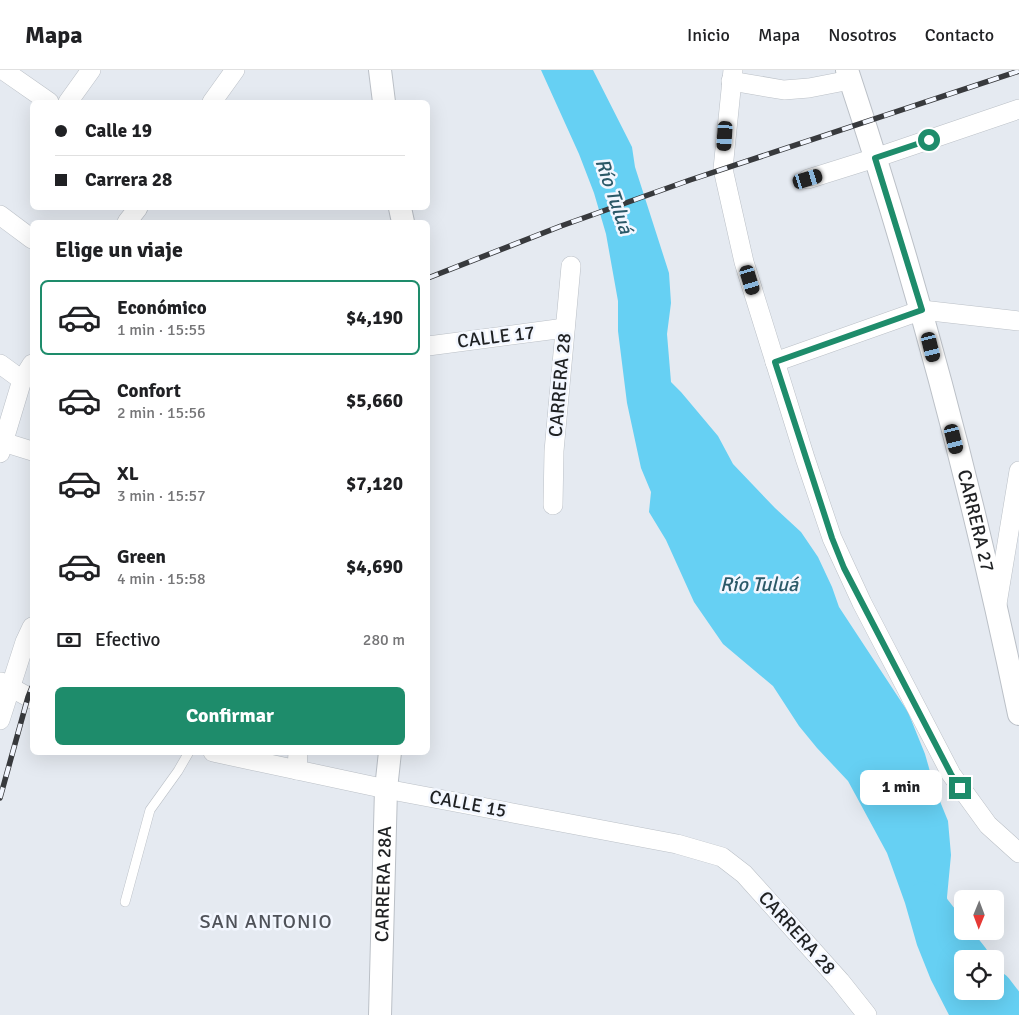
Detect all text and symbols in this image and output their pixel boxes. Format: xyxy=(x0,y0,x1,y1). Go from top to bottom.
text: Mapa xyxy=(25,20,83,50)
text: Inicio xyxy=(687,24,730,46)
text: Mapa xyxy=(758,24,800,46)
text: Nosotros xyxy=(828,24,897,46)
text: Contacto xyxy=(925,24,994,46)
text: Calle 19 xyxy=(85,119,152,143)
car xyxy=(716,121,733,151)
route start xyxy=(918,129,940,151)
water label: Río Tuluá xyxy=(589,155,639,239)
car xyxy=(791,167,824,191)
text: Carrera 28 xyxy=(85,168,172,192)
text: Elige un viaje xyxy=(55,236,183,263)
car xyxy=(738,263,761,297)
icon: car xyxy=(57,295,102,340)
text: Económico xyxy=(117,296,207,320)
text: $4,190 xyxy=(346,306,403,330)
text: 1 min · 15:55 xyxy=(117,320,206,340)
street label: CALLE 17 xyxy=(456,320,536,354)
car xyxy=(920,331,941,363)
street label: CARRERA 28 xyxy=(543,332,577,438)
icon: car xyxy=(57,378,102,423)
text: Confort xyxy=(117,379,181,403)
text: $5,660 xyxy=(346,389,403,413)
text: 2 min · 15:56 xyxy=(117,403,206,423)
car xyxy=(943,423,964,455)
icon: car xyxy=(57,461,102,506)
text: XL xyxy=(117,462,139,486)
street label: CARRERA 27 xyxy=(952,467,999,574)
text: $7,120 xyxy=(346,472,403,496)
text: 3 min · 15:57 xyxy=(117,486,206,506)
icon: car xyxy=(57,544,102,589)
text: Green xyxy=(117,545,166,569)
text: $4,690 xyxy=(346,555,403,579)
text: 4 min · 15:58 xyxy=(117,569,206,589)
water label: Río Tuluá xyxy=(720,572,800,597)
icon: cash xyxy=(55,626,83,654)
text: Efectivo xyxy=(95,628,160,652)
text: 280 m xyxy=(363,630,405,650)
button: Confirmar xyxy=(55,687,405,745)
callout: 1 min xyxy=(860,770,942,806)
text: 1 min xyxy=(882,777,920,797)
route end xyxy=(949,777,971,799)
street label: CALLE 15 xyxy=(427,785,509,823)
street label: CARRERA 28A xyxy=(370,825,397,942)
street label: CARRERA 28 xyxy=(753,886,841,980)
north arrow xyxy=(954,890,1004,940)
map controls xyxy=(954,890,1004,1000)
district label: SAN ANTONIO xyxy=(199,909,333,934)
button: locate xyxy=(954,950,1004,1000)

